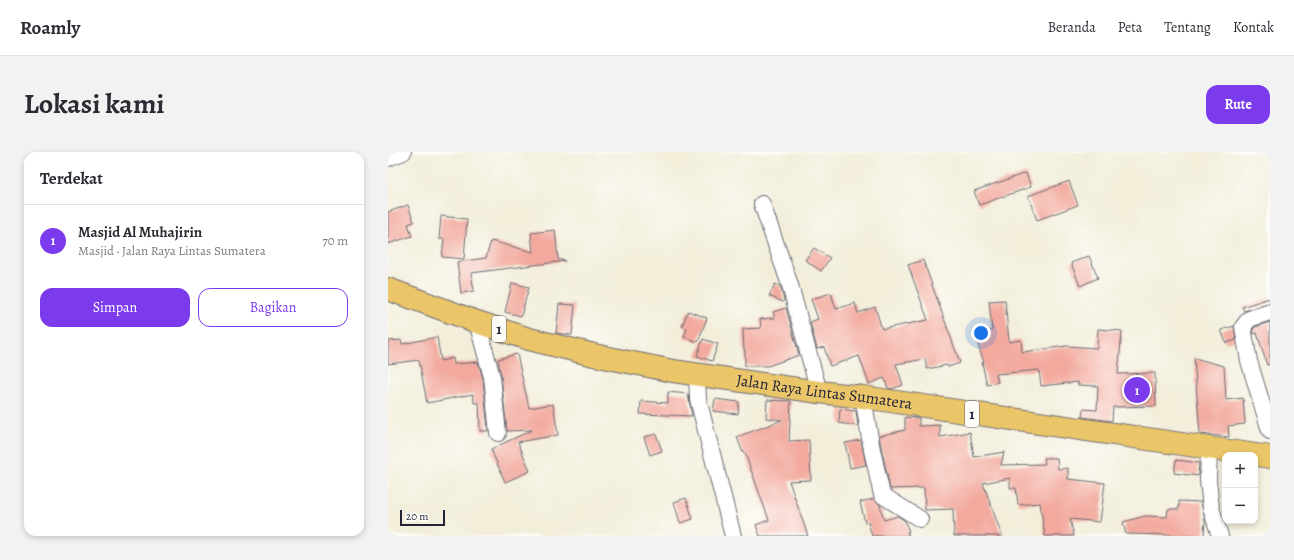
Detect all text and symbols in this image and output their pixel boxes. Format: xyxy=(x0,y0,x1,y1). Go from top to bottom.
text: Roamly xyxy=(20,15,80,41)
text: Beranda xyxy=(1048,18,1096,37)
text: Peta xyxy=(1118,18,1142,37)
text: Tentang xyxy=(1164,18,1211,37)
text: Kontak xyxy=(1233,18,1274,37)
text: Lokasi kami xyxy=(24,85,165,123)
button: Rute xyxy=(1206,85,1270,124)
text: Terdekat xyxy=(40,167,103,190)
text: Masjid Al Muhajirin xyxy=(78,222,202,242)
text: 1 xyxy=(51,232,55,249)
text: 70 m xyxy=(322,232,348,249)
text: Masjid · Jalan Raya Lintas Sumatera xyxy=(78,242,266,259)
button: Simpan xyxy=(40,288,190,327)
button: Bagikan xyxy=(198,288,348,327)
road number: 1 xyxy=(492,316,506,342)
your location xyxy=(971,323,991,343)
street label: Jalan Raya Lintas Sumatera xyxy=(735,369,914,415)
pin: 1 xyxy=(1124,375,1150,405)
road number: 1 xyxy=(965,401,979,427)
map controls xyxy=(1222,452,1258,524)
button: + xyxy=(1222,452,1258,488)
button: − xyxy=(1222,488,1258,524)
scale bar xyxy=(400,508,445,527)
text: 20 m xyxy=(406,509,428,524)

